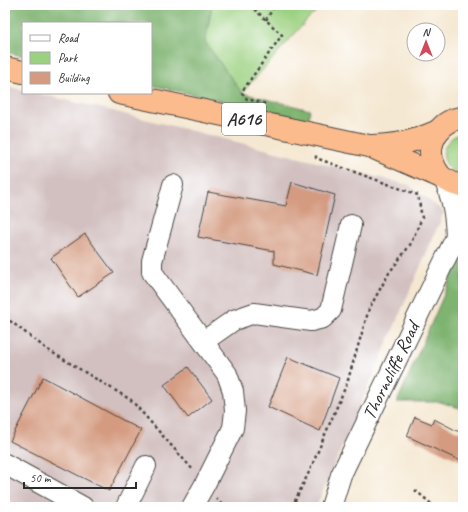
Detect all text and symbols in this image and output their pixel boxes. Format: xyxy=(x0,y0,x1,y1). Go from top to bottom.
legend xyxy=(22,22,152,94)
north arrow xyxy=(406,22,446,62)
text: N xyxy=(423,25,432,39)
text: Road xyxy=(58,30,80,46)
text: Park xyxy=(58,50,79,66)
text: Building xyxy=(58,70,90,86)
road number: A616 xyxy=(222,103,266,135)
street label: Thorncliffe Road xyxy=(357,315,426,424)
scale bar xyxy=(24,464,136,490)
text: 50 m xyxy=(30,470,52,486)

